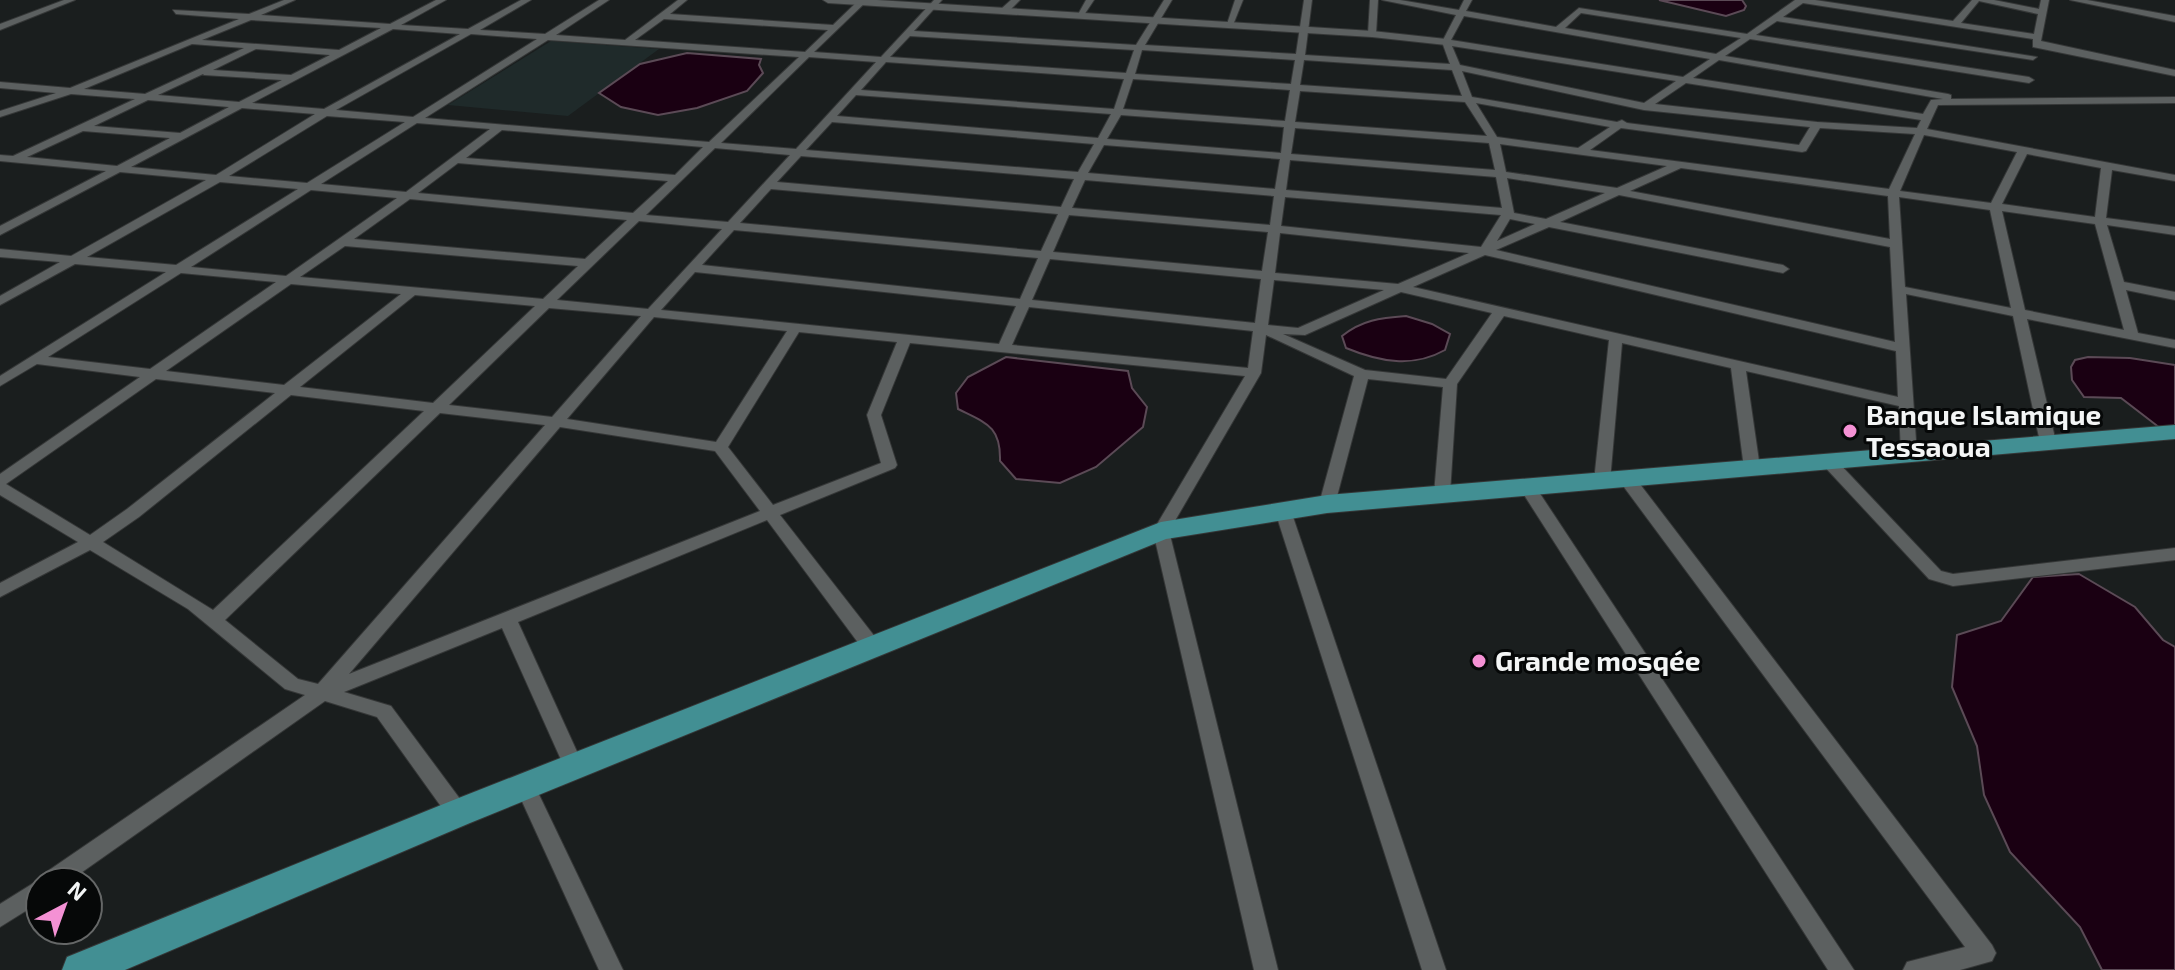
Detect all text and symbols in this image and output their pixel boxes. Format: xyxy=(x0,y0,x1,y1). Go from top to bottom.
place label: Banque Islamique Tessaoua xyxy=(1866,397,2101,463)
marker: Banque Islamique Tessaoua xyxy=(1841,422,1859,440)
place label: Grande mosqée xyxy=(1495,643,1701,677)
marker: Grande mosqée xyxy=(1470,652,1488,670)
north arrow xyxy=(24,866,104,946)
text: N xyxy=(63,875,92,905)

